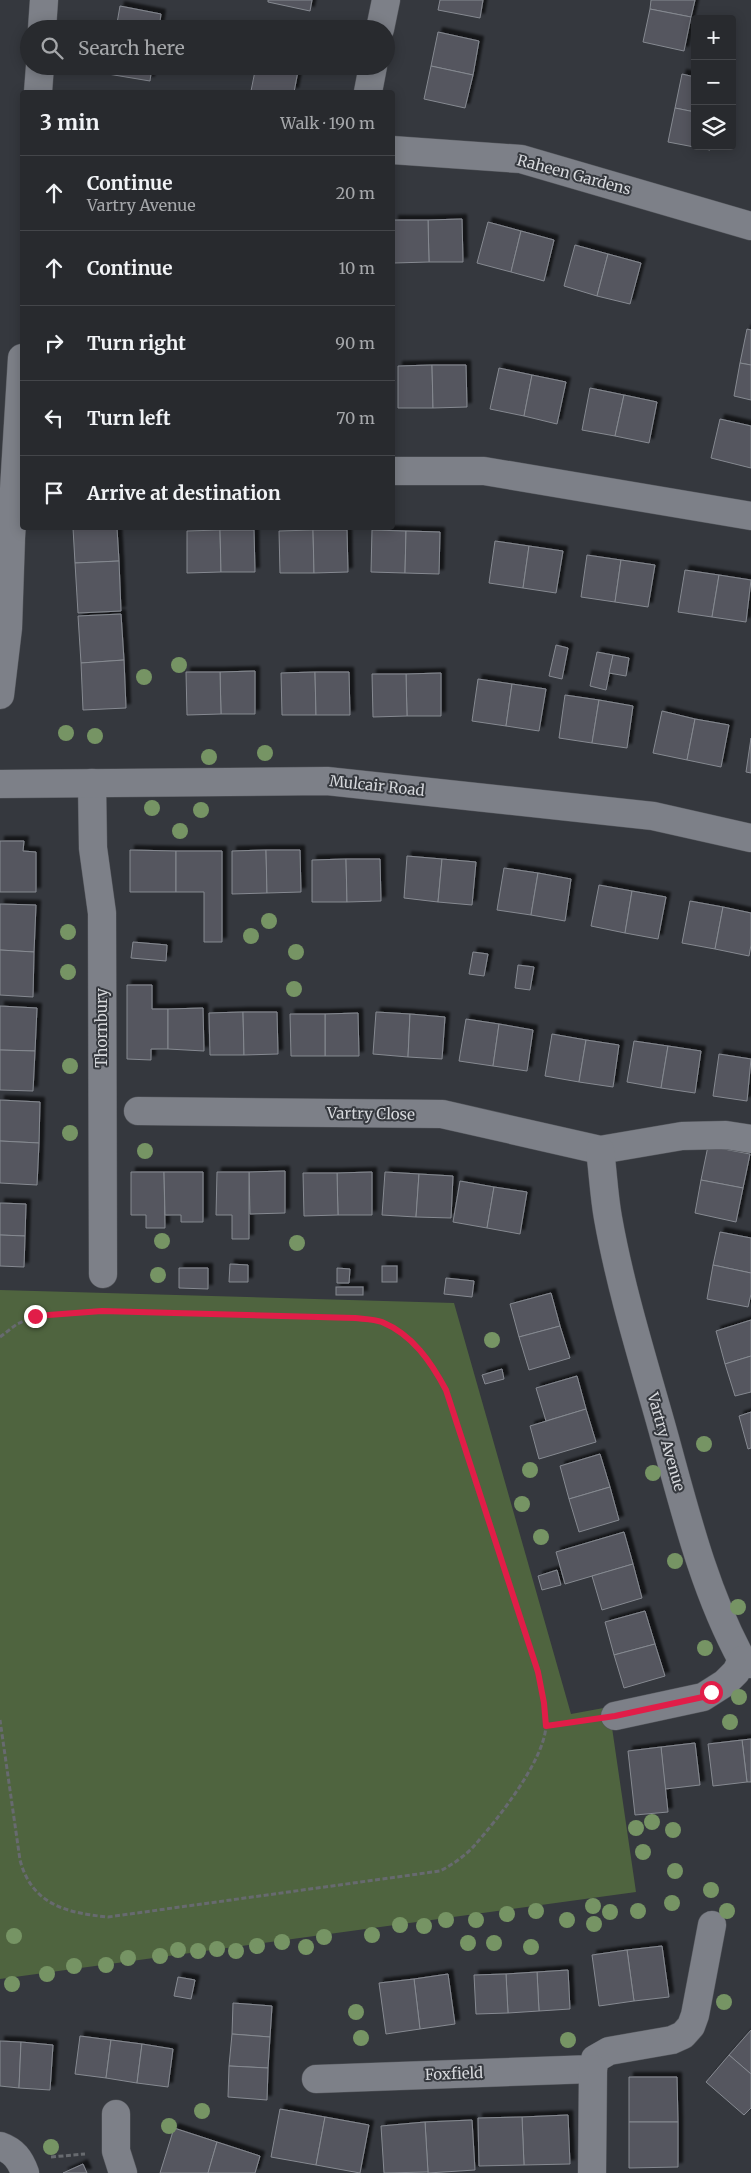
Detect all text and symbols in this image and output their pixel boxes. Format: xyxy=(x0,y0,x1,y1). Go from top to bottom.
map controls xyxy=(691,15,736,150)
button: + xyxy=(691,15,736,60)
search box xyxy=(20,20,395,75)
icon: search xyxy=(38,34,66,62)
text: Search here xyxy=(78,36,185,60)
button: − xyxy=(691,60,736,105)
button: layers xyxy=(691,105,736,150)
text: 3 min xyxy=(40,109,99,136)
text: Walk · 190 m xyxy=(280,113,375,133)
street label: Raheen Gardens xyxy=(515,150,633,199)
text: Continue xyxy=(87,171,173,195)
icon: ahead xyxy=(40,179,68,207)
text: 20 m xyxy=(336,183,375,203)
text: Vartry Avenue xyxy=(87,195,196,215)
icon: ahead xyxy=(40,254,68,282)
text: Continue xyxy=(87,256,173,280)
text: 10 m xyxy=(338,258,375,278)
icon: right xyxy=(40,329,68,357)
text: Turn right xyxy=(87,331,186,355)
text: 90 m xyxy=(335,333,375,353)
icon: left xyxy=(40,404,68,432)
text: Turn left xyxy=(87,406,171,430)
text: 70 m xyxy=(336,408,375,428)
icon: arrive xyxy=(40,479,68,507)
text: Arrive at destination xyxy=(87,481,281,505)
street label: Mulcair Road xyxy=(328,771,426,800)
street label: Thornbury xyxy=(92,988,111,1068)
street label: Vartry Close xyxy=(326,1103,415,1124)
route end xyxy=(24,1305,47,1328)
street label: Vartry Avenue xyxy=(643,1389,690,1494)
route start xyxy=(700,1681,723,1704)
street label: Foxfield xyxy=(424,2063,483,2084)

